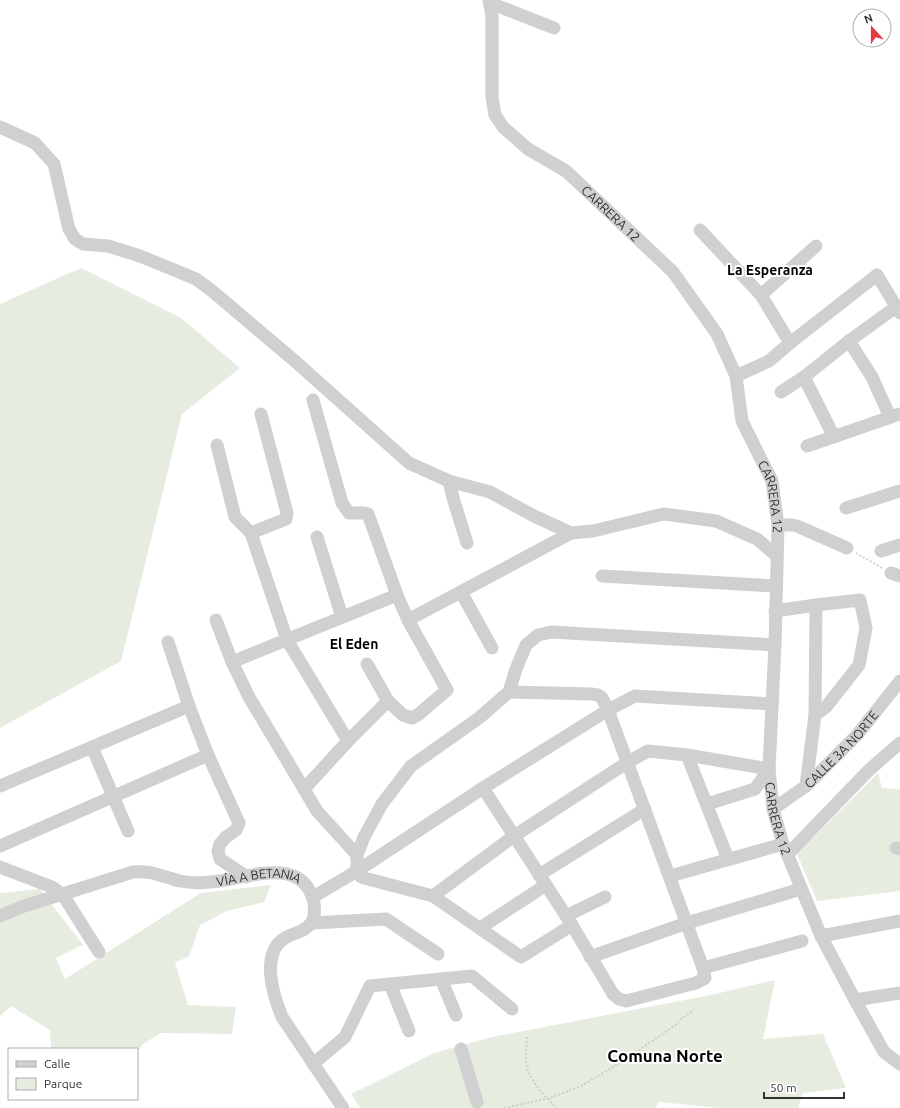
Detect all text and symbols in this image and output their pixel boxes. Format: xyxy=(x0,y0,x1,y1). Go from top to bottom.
north arrow xyxy=(852,8,892,48)
text: N xyxy=(862,12,874,26)
street label: CARRERA 12 xyxy=(579,183,643,244)
district label: La Esperanza xyxy=(727,262,813,278)
street label: CARRERA 12 xyxy=(756,458,785,533)
district label: El Eden xyxy=(330,636,378,652)
street label: CALLE 3A NORTE xyxy=(801,708,881,791)
street label: CARRERA 12 xyxy=(763,781,794,857)
street label: VÍA A BETANIA xyxy=(215,866,304,888)
district label: Comuna Norte xyxy=(607,1046,723,1065)
legend xyxy=(8,1048,138,1100)
text: Calle xyxy=(44,1057,70,1070)
scale bar xyxy=(764,1074,844,1100)
text: Parque xyxy=(44,1077,82,1090)
text: 50 m xyxy=(770,1081,797,1094)

